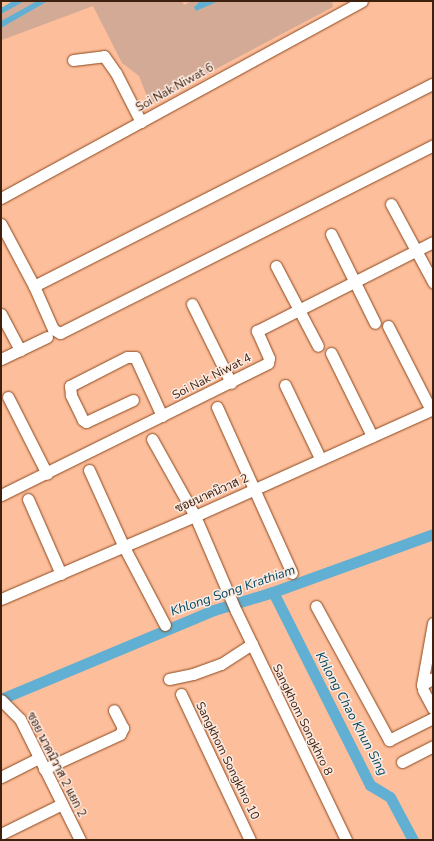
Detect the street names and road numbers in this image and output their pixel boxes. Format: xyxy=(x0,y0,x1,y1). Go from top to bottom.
street label: Soi Nak Niwat 6 xyxy=(134,61,216,115)
street label: Soi Nak Niwat 4 xyxy=(170,351,254,403)
street label: ซอยนาคนิวาส 2 xyxy=(173,471,251,517)
street label: Sangkhom Songkhro 8 xyxy=(269,662,335,778)
street label: Sangkhom Songkhro 10 xyxy=(192,700,262,822)
street label: ซอย นาคนิวาส 2 แยก 2 xyxy=(23,710,89,820)

